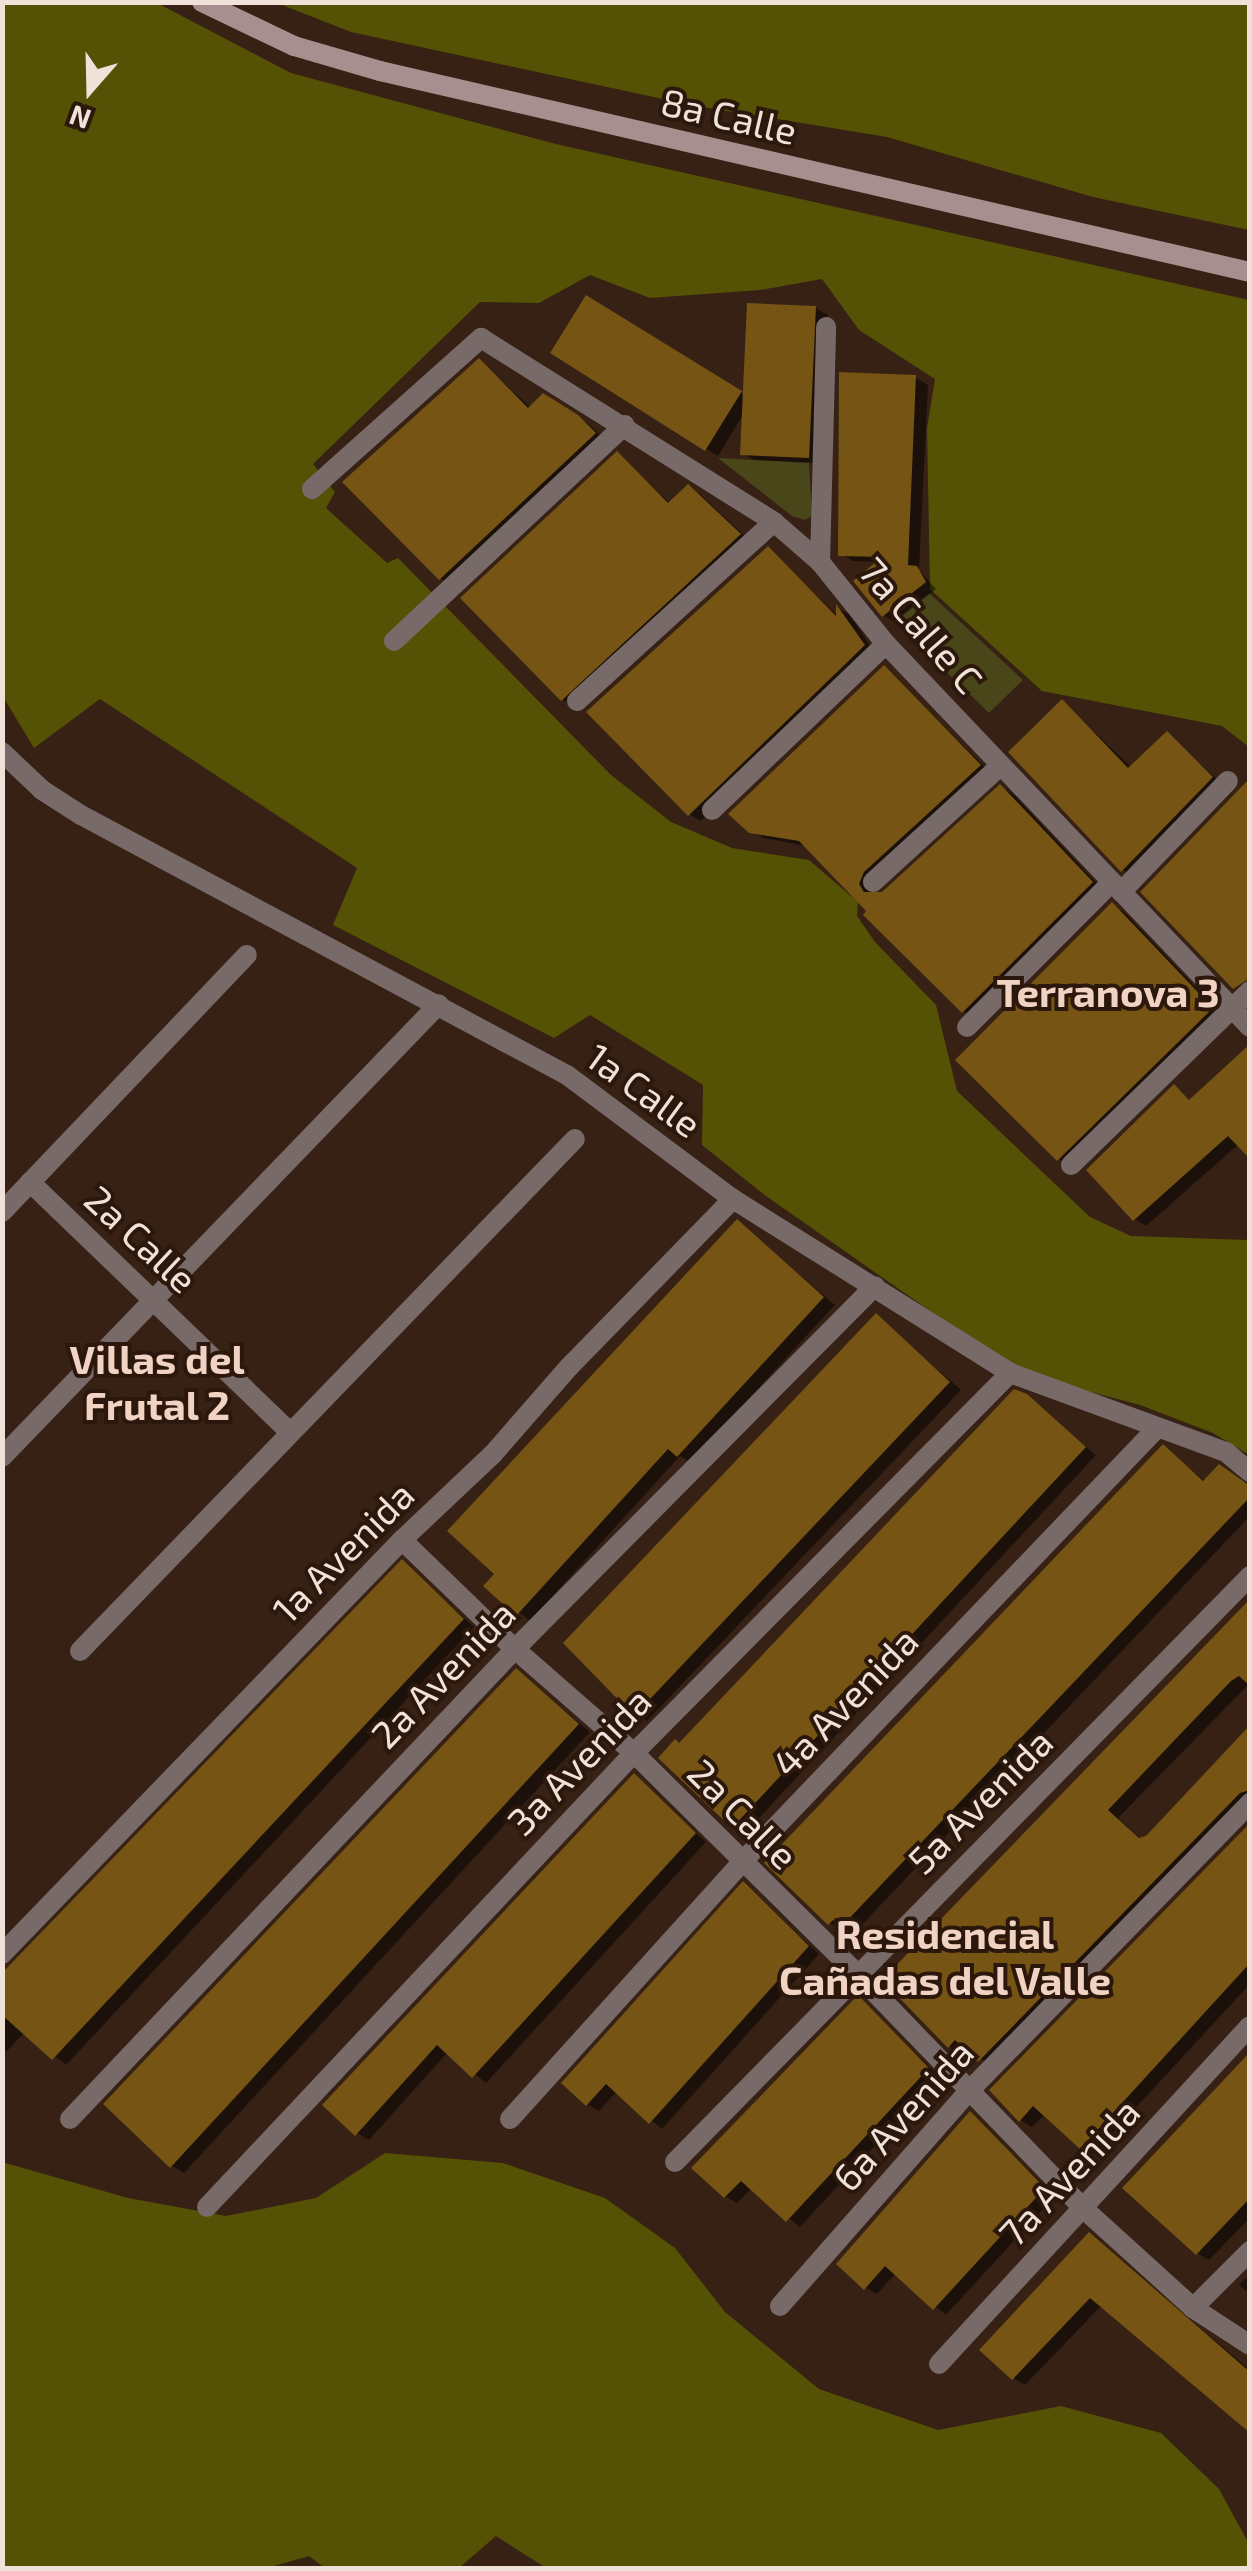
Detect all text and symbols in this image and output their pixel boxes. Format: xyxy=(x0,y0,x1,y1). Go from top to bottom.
north arrow xyxy=(40,40,140,140)
street label: 8a Calle xyxy=(657,78,801,154)
text: N xyxy=(64,99,95,138)
street label: 7a Calle C xyxy=(850,548,992,702)
district label: Terranova 3 xyxy=(996,967,1220,1015)
street label: 1a Calle xyxy=(578,1033,710,1147)
street label: 2a Calle xyxy=(76,1176,206,1302)
district label: Villas del Frutal 2 xyxy=(69,1334,245,1428)
street label: 1a Avenida xyxy=(263,1472,423,1632)
street label: 2a Avenida xyxy=(361,1591,525,1757)
street label: 4a Avenida xyxy=(763,1618,927,1786)
street label: 3a Avenida xyxy=(497,1678,661,1844)
street label: 5a Avenida xyxy=(898,1719,1062,1883)
street label: 2a Calle xyxy=(679,1750,807,1878)
district label: Residencial Cañadas del Valle xyxy=(778,1909,1112,2003)
street label: 6a Avenida xyxy=(823,2030,983,2200)
street label: 7a Avenida xyxy=(989,2088,1149,2256)

